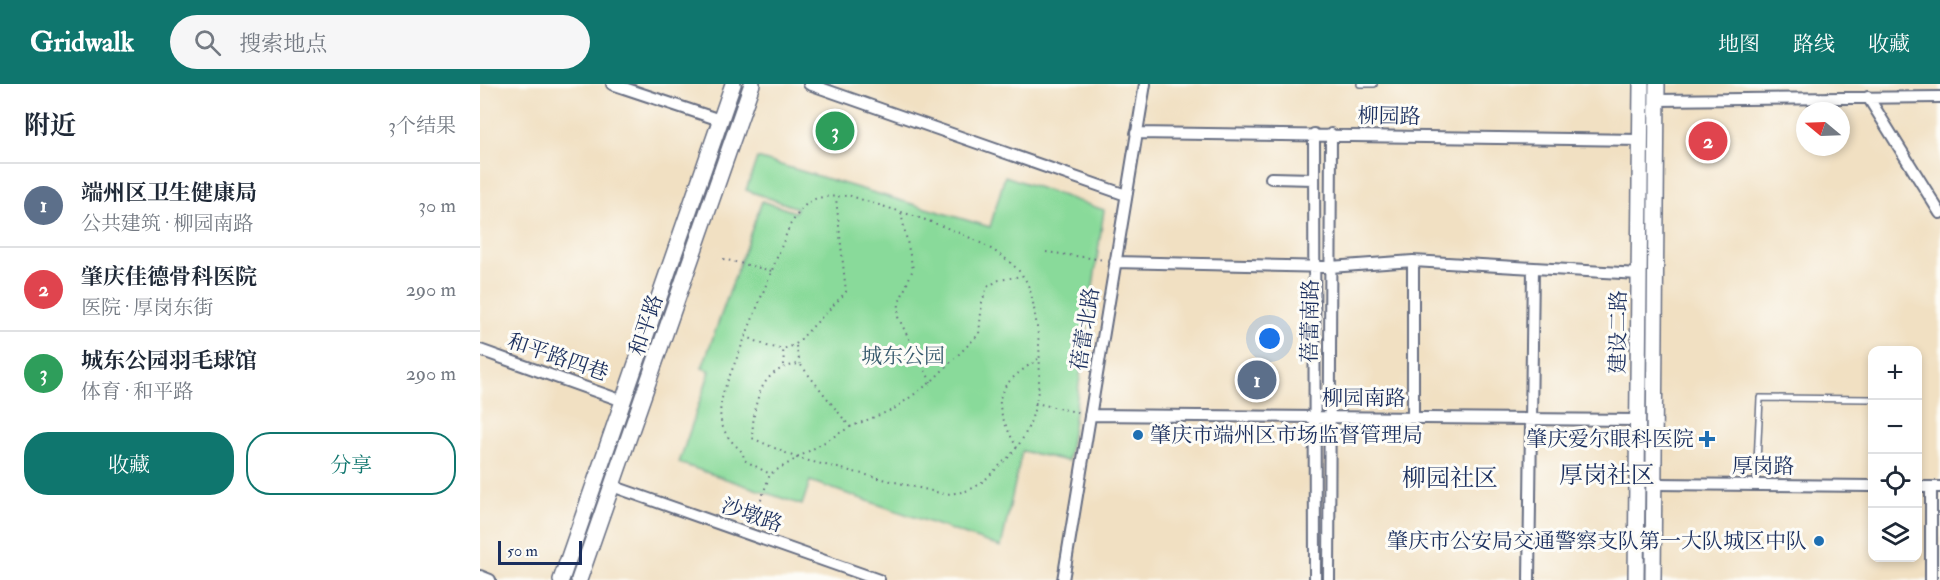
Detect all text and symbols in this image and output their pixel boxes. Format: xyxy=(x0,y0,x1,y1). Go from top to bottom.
search box xyxy=(170,15,590,69)
text: Gridwalk xyxy=(30,25,134,60)
icon: search xyxy=(191,26,224,59)
text: 搜索地点 xyxy=(239,30,327,58)
text: 地图 xyxy=(1718,31,1760,58)
text: 路线 xyxy=(1793,31,1835,58)
text: 收藏 xyxy=(1868,31,1910,58)
street label: 柳园路 xyxy=(1357,102,1421,131)
north arrow xyxy=(1796,102,1850,156)
pin: 3 xyxy=(816,108,854,154)
text: 附近 xyxy=(24,110,76,142)
text: 3个结果 xyxy=(388,113,456,138)
pin: 2 xyxy=(1688,118,1728,164)
text: 端州区卫生健康局 xyxy=(81,179,257,207)
text: 1 xyxy=(40,193,47,218)
text: 30 m xyxy=(418,193,456,218)
text: 公共建筑 · 柳园南路 xyxy=(81,211,253,236)
text: 肇庆佳德骨科医院 xyxy=(81,263,257,291)
text: 2 xyxy=(38,277,49,302)
text: 290 m xyxy=(406,277,456,302)
street label: 蓓蕾南路 xyxy=(1296,279,1325,363)
street label: 蓓蕾北路 xyxy=(1066,285,1105,373)
street label: 建设二路 xyxy=(1604,290,1633,374)
street label: 和平路 xyxy=(623,291,669,359)
text: 医院 · 厚岗东街 xyxy=(81,295,213,320)
your location xyxy=(1255,324,1284,353)
street label: 和平路四巷 xyxy=(504,328,612,387)
park label: 城东公园 xyxy=(861,343,945,370)
map controls xyxy=(1868,346,1922,562)
button: + xyxy=(1868,346,1922,400)
text: 城东公园羽毛球馆 xyxy=(81,347,257,375)
pin: 1 xyxy=(1238,358,1276,402)
text: 3 xyxy=(40,361,47,386)
text: 290 m xyxy=(406,361,456,386)
text: 体育 · 和平路 xyxy=(81,379,193,404)
street label: 柳园南路 xyxy=(1322,385,1406,412)
button: − xyxy=(1868,400,1922,454)
place label: 肇庆市端州区市场监督管理局 xyxy=(1150,422,1423,449)
place label: 肇庆爱尔眼科医院 xyxy=(1526,426,1694,453)
marker: 肇庆市端州区市场监督管理局 xyxy=(1131,428,1145,442)
marker: 肇庆爱尔眼科医院 xyxy=(1698,430,1716,448)
button: 收藏 xyxy=(24,432,234,495)
button: 分享 xyxy=(246,432,456,495)
street label: 厚岗路 xyxy=(1732,453,1795,480)
button: locate xyxy=(1868,454,1922,508)
district label: 厚岗社区 xyxy=(1559,460,1655,491)
district label: 柳园社区 xyxy=(1402,463,1498,494)
street label: 沙墩路 xyxy=(718,492,786,538)
button: layers xyxy=(1868,508,1922,562)
place label: 肇庆市公安局交通警察支队第一大队城区中队 xyxy=(1387,528,1807,555)
marker: 肇庆市公安局交通警察支队第一大队城区中队 xyxy=(1812,534,1826,548)
scale bar xyxy=(498,538,582,566)
text: 50 m xyxy=(507,541,538,561)

